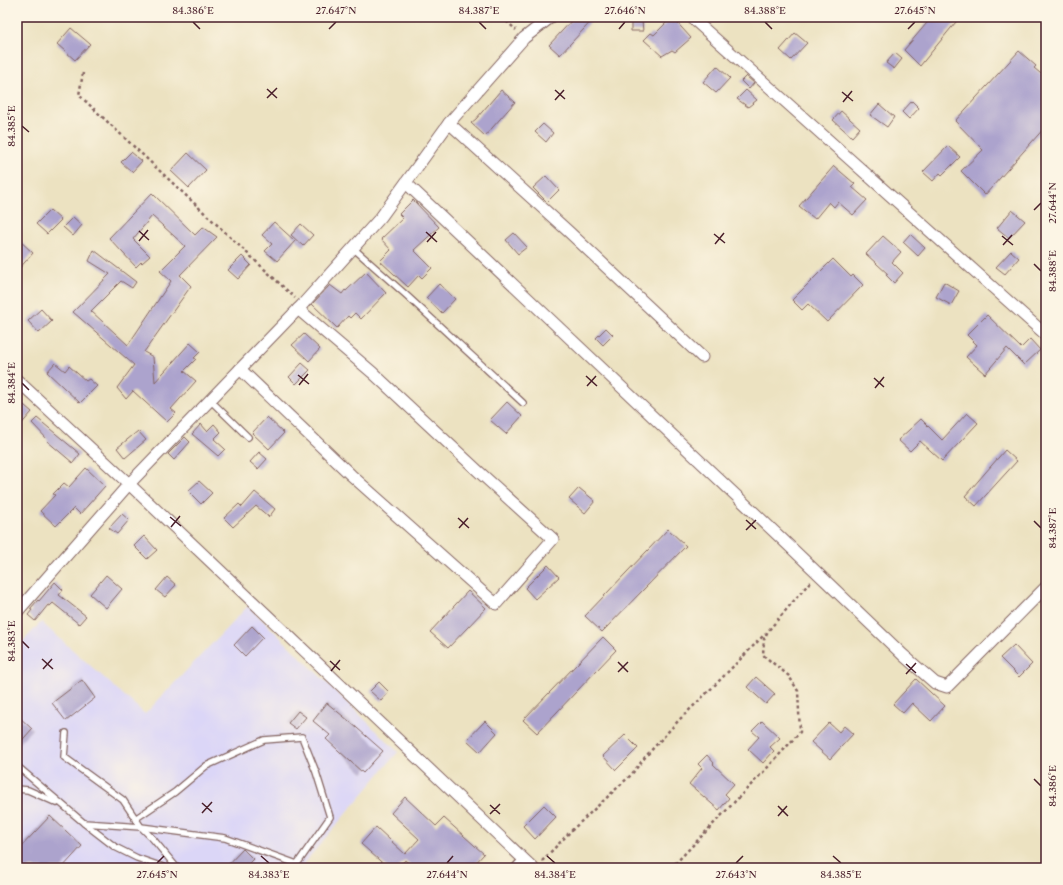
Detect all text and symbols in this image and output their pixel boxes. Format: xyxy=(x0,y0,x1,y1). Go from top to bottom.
text: 84.386°E xyxy=(172,4,214,17)
text: 27.647°N xyxy=(316,4,356,17)
text: 84.387°E xyxy=(459,4,500,17)
text: 27.646°N xyxy=(604,4,646,17)
text: 84.388°E xyxy=(744,4,786,17)
text: 27.645°N xyxy=(894,4,936,17)
text: 84.385°E xyxy=(5,105,18,147)
text: 27.644°N xyxy=(1046,182,1059,224)
text: 84.388°E xyxy=(1046,250,1059,292)
text: 84.384°E xyxy=(5,362,18,404)
text: 84.387°E xyxy=(1046,507,1059,548)
text: 84.383°E xyxy=(5,620,18,662)
text: 84.386°E xyxy=(1046,765,1059,807)
text: 27.645°N xyxy=(136,868,178,881)
text: 84.383°E xyxy=(248,868,290,881)
text: 27.644°N xyxy=(426,868,468,881)
text: 84.384°E xyxy=(534,868,576,881)
text: 27.643°N xyxy=(715,868,757,881)
text: 84.385°E xyxy=(820,868,862,881)

